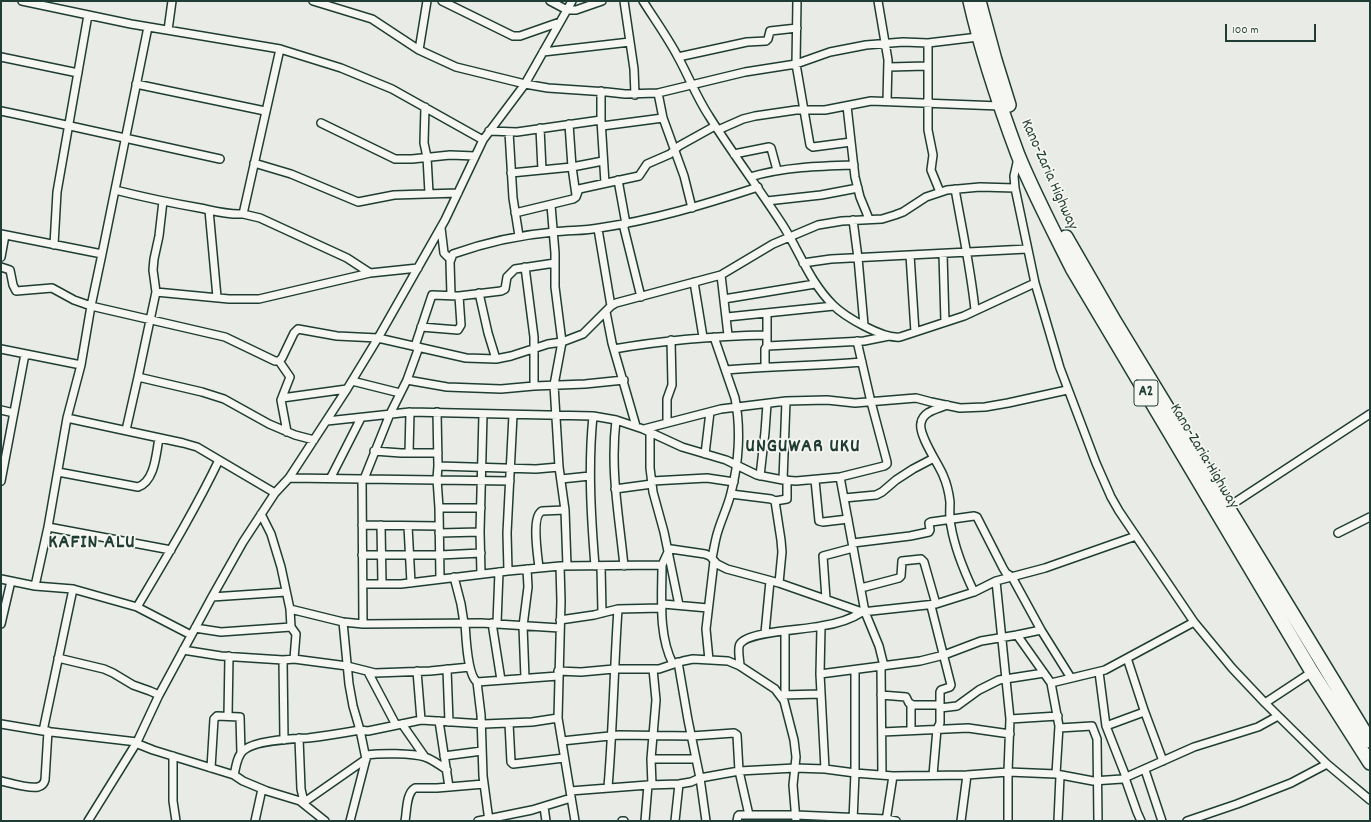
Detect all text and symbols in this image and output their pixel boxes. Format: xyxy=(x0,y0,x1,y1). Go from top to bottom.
scale bar xyxy=(1227,16,1318,42)
text: 100 m xyxy=(1232,22,1259,39)
street label: Kano-Zaria Highway xyxy=(1015,117,1081,233)
road number: A2 xyxy=(1134,380,1158,406)
street label: Kano-Zaria Highway xyxy=(1164,401,1242,513)
district label: UNGUWAR UKU xyxy=(745,436,861,460)
district label: KAFIN ALU xyxy=(48,532,136,556)

